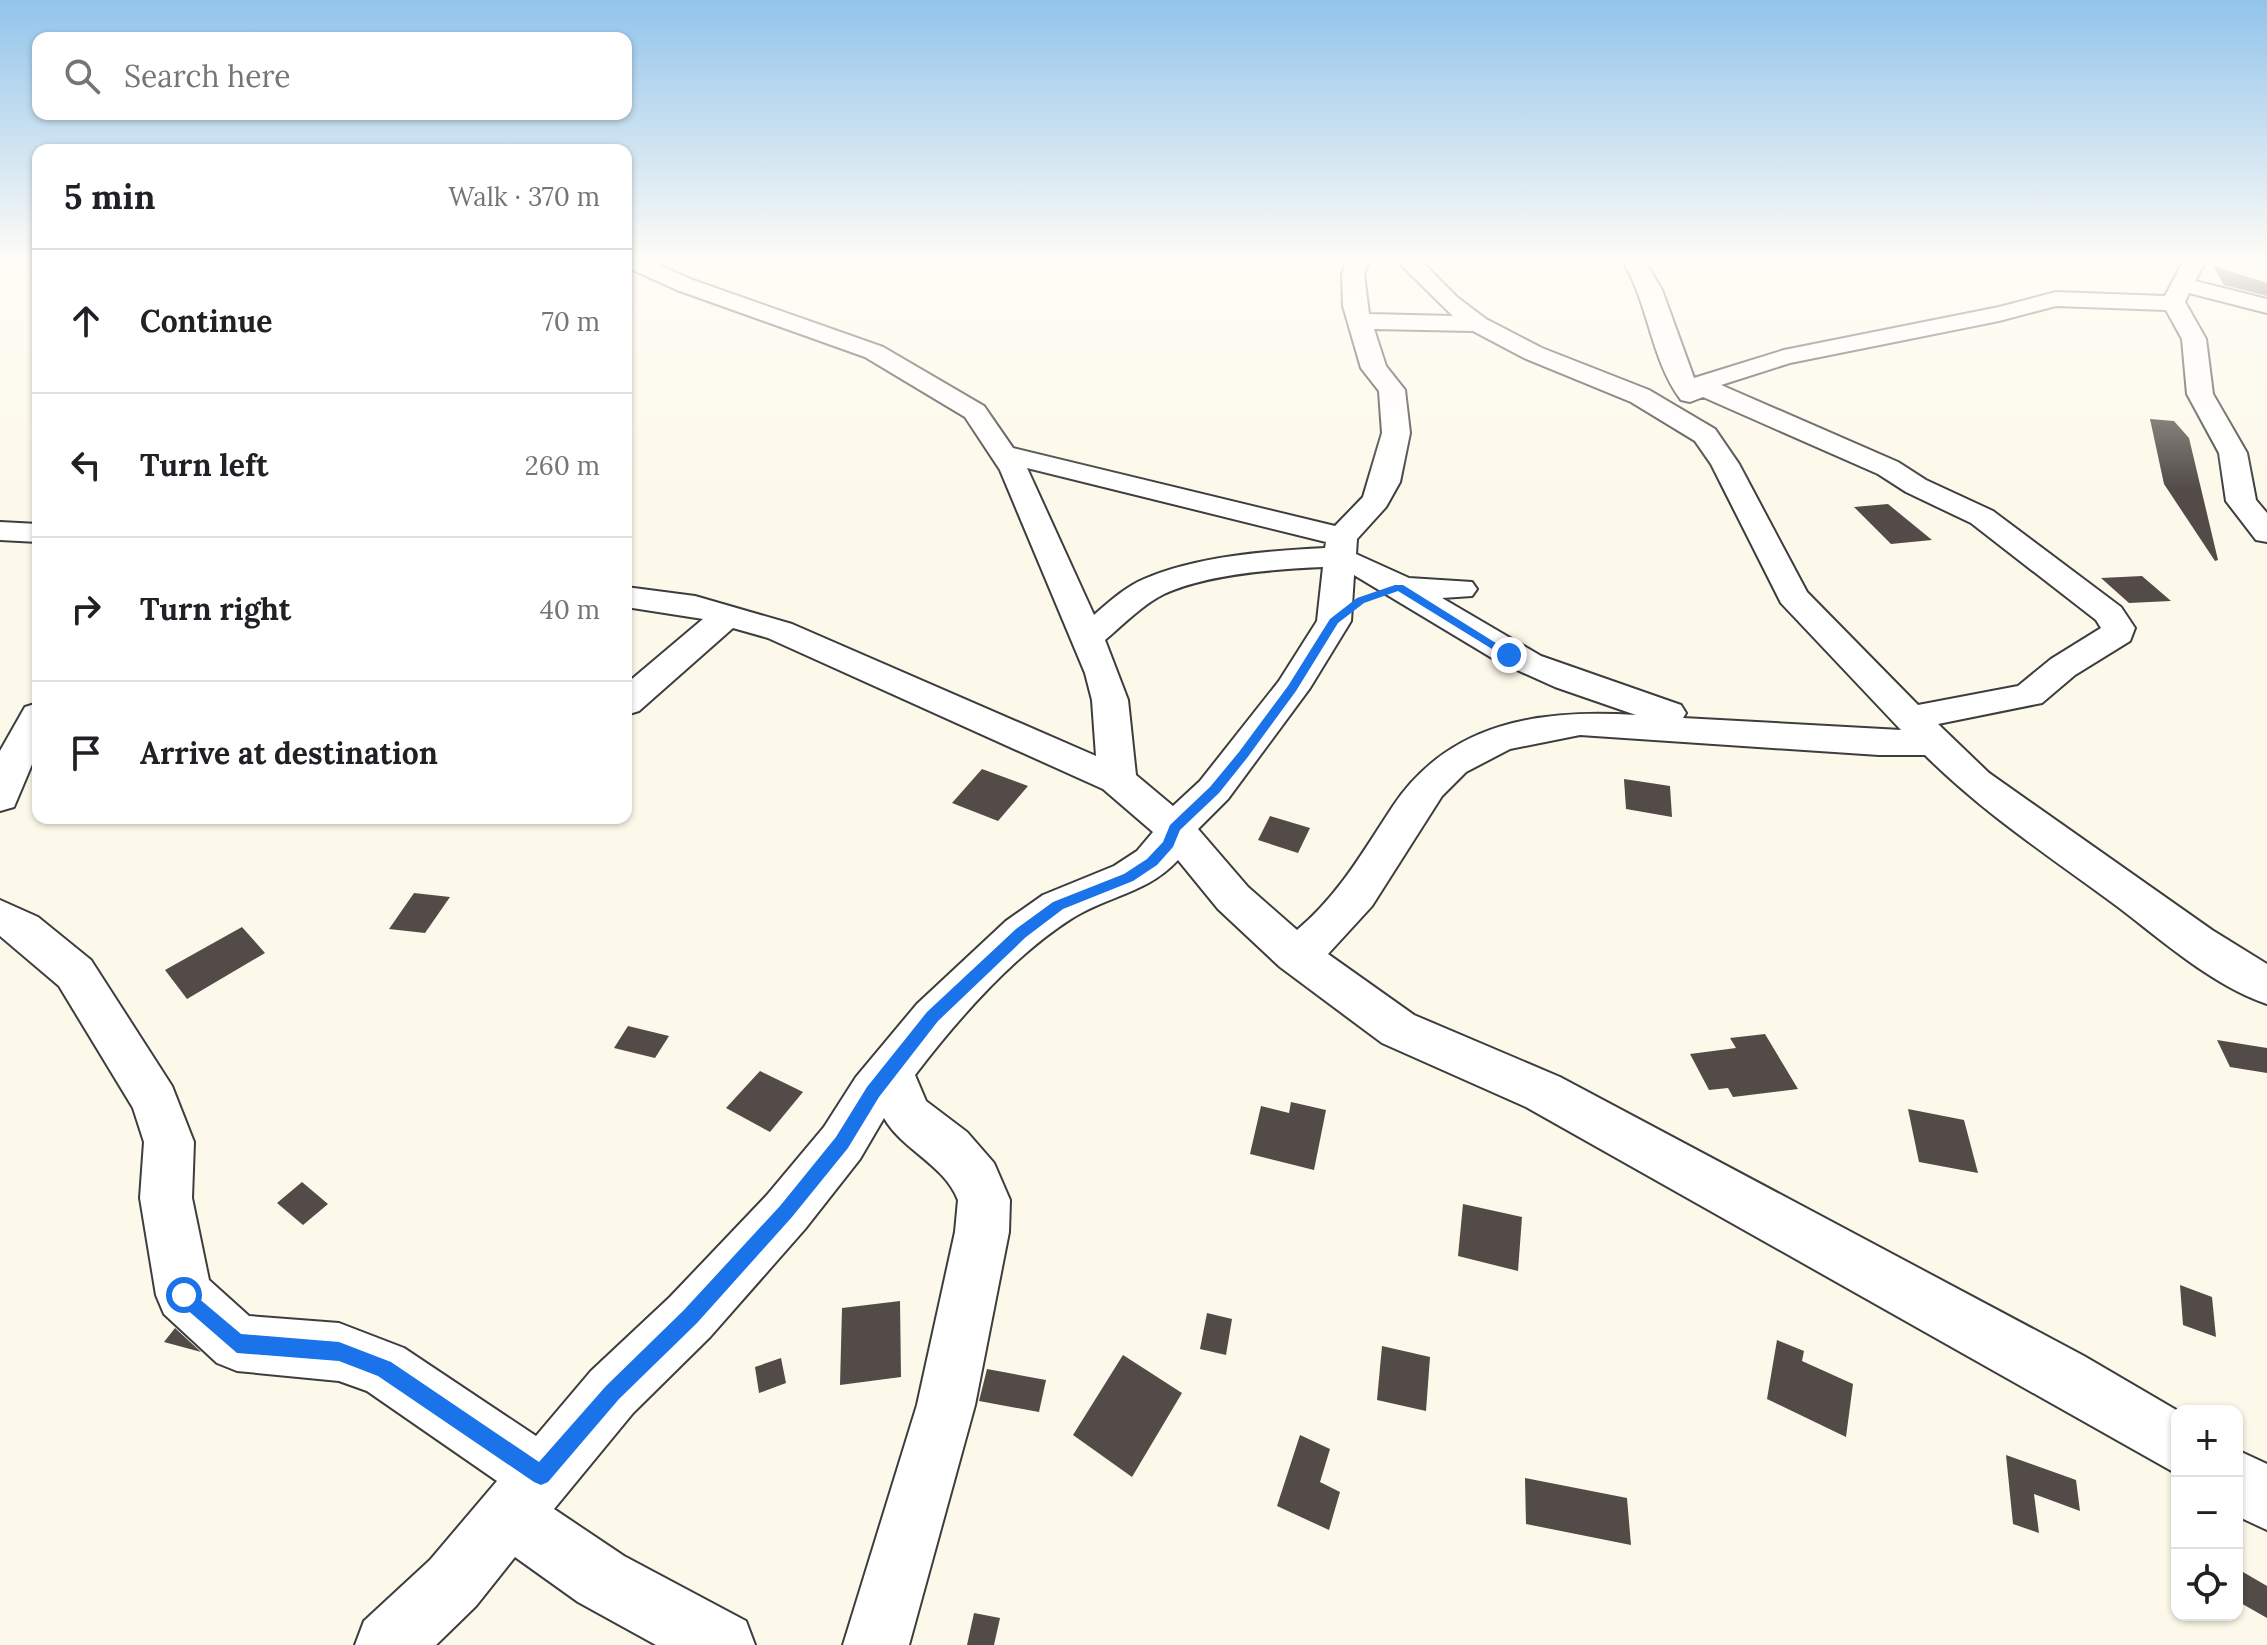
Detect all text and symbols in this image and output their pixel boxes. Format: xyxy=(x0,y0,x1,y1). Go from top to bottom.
search box xyxy=(32,32,632,120)
icon: search xyxy=(60,54,104,98)
text: Search here xyxy=(124,57,291,95)
text: 5 min xyxy=(64,175,155,218)
text: Walk · 370 m xyxy=(448,180,600,213)
icon: ahead xyxy=(64,299,108,343)
text: Continue xyxy=(140,302,272,340)
text: 70 m xyxy=(542,305,600,338)
icon: left xyxy=(64,443,108,487)
text: Turn left xyxy=(140,446,268,484)
text: 260 m xyxy=(525,449,600,482)
icon: right xyxy=(64,587,108,631)
text: Turn right xyxy=(140,590,291,628)
text: 40 m xyxy=(540,593,600,626)
route end xyxy=(1491,637,1527,673)
icon: arrive xyxy=(64,731,108,775)
text: Arrive at destination xyxy=(140,734,438,772)
route start xyxy=(166,1277,202,1313)
map controls xyxy=(2171,1405,2243,1621)
button: + xyxy=(2171,1405,2243,1477)
button: − xyxy=(2171,1477,2243,1549)
button: locate xyxy=(2171,1549,2243,1621)

